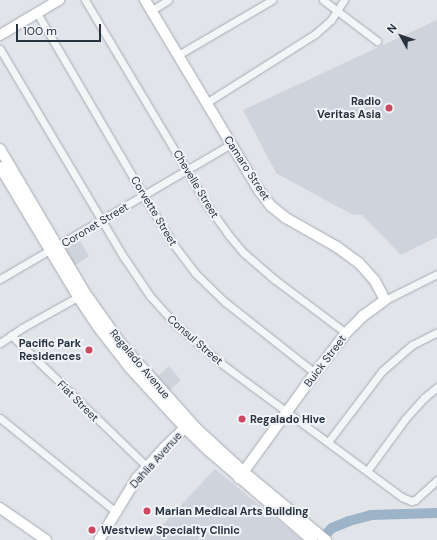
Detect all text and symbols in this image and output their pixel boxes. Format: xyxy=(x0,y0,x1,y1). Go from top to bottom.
scale bar xyxy=(18,16,103,42)
north arrow xyxy=(381,16,421,56)
text: N xyxy=(384,21,400,36)
text: 100 m xyxy=(23,23,57,39)
place label: Radio Veritas Asia xyxy=(317,95,381,121)
marker: Radio Veritas Asia xyxy=(384,103,394,113)
street label: Camaro Street xyxy=(221,133,273,203)
street label: Chevelle Street xyxy=(170,147,222,221)
street label: Corvette Street xyxy=(128,174,180,248)
street label: Coronet Street xyxy=(59,200,131,250)
street label: Consul Street xyxy=(165,312,225,368)
street label: Regalado Avenue xyxy=(107,327,173,401)
street label: Buick Street xyxy=(301,332,349,390)
place label: Pacific Park Residences xyxy=(19,337,81,363)
marker: Pacific Park Residences xyxy=(84,345,94,355)
street label: Fiat Street xyxy=(55,378,101,424)
place label: Regalado Hive xyxy=(250,412,325,426)
marker: Regalado Hive xyxy=(237,414,247,424)
street label: Dahlia Avenue xyxy=(127,429,185,491)
place label: Marian Medical Arts Building xyxy=(155,504,309,518)
marker: Marian Medical Arts Building xyxy=(142,506,152,516)
place label: Westview Specialty Clinic xyxy=(101,523,240,537)
marker: Westview Specialty Clinic xyxy=(86,524,98,536)

